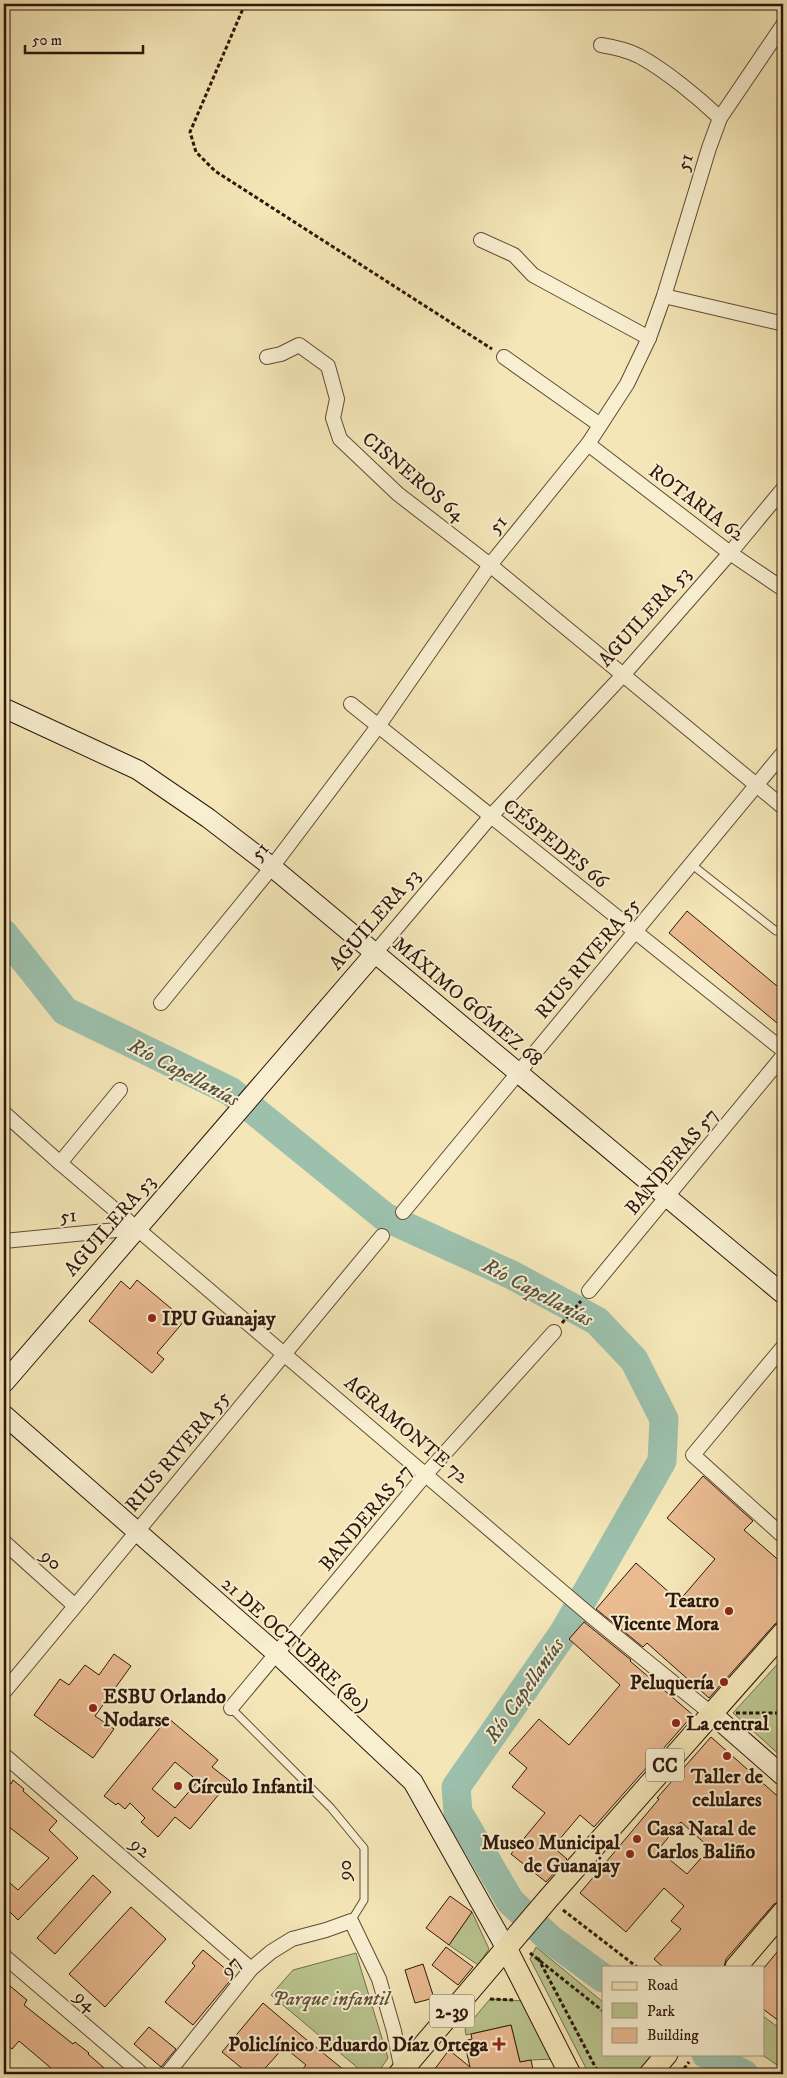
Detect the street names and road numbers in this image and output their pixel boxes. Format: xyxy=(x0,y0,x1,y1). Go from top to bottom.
street label: 51 xyxy=(671,151,700,174)
street label: CISNEROS 64 xyxy=(356,427,470,528)
street label: ROTARIA 62 xyxy=(643,459,749,547)
street label: 51 xyxy=(483,510,513,540)
street label: AGUILERA 53 xyxy=(593,562,697,672)
street label: CÉSPEDES 66 xyxy=(497,794,613,895)
street label: 51 xyxy=(245,837,275,866)
street label: AGUILERA 53 xyxy=(324,864,426,976)
street label: RIUS RIVERA 55 xyxy=(530,893,646,1025)
street label: MÁXIMO GÓMEZ 68 xyxy=(387,931,548,1072)
street label: BANDERAS 57 xyxy=(620,1103,724,1221)
street label: AGUILERA 53 xyxy=(59,1170,161,1282)
street label: 51 xyxy=(58,1203,78,1230)
street label: AGRAMONTE 72 xyxy=(339,1371,474,1490)
street label: RIUS RIVERA 55 xyxy=(120,1386,236,1518)
street label: BANDERAS 57 xyxy=(314,1459,418,1577)
street label: 90 xyxy=(34,1543,67,1576)
street label: 21 DE OCTUBRE (80) xyxy=(216,1572,374,1718)
road number: CC xyxy=(646,1748,684,1782)
street label: 92 xyxy=(124,1832,156,1864)
street label: 90 xyxy=(333,1860,358,1881)
street label: 97 xyxy=(214,1951,247,1984)
street label: 94 xyxy=(68,1984,102,2018)
road number: 2-39 xyxy=(430,1994,474,2028)

